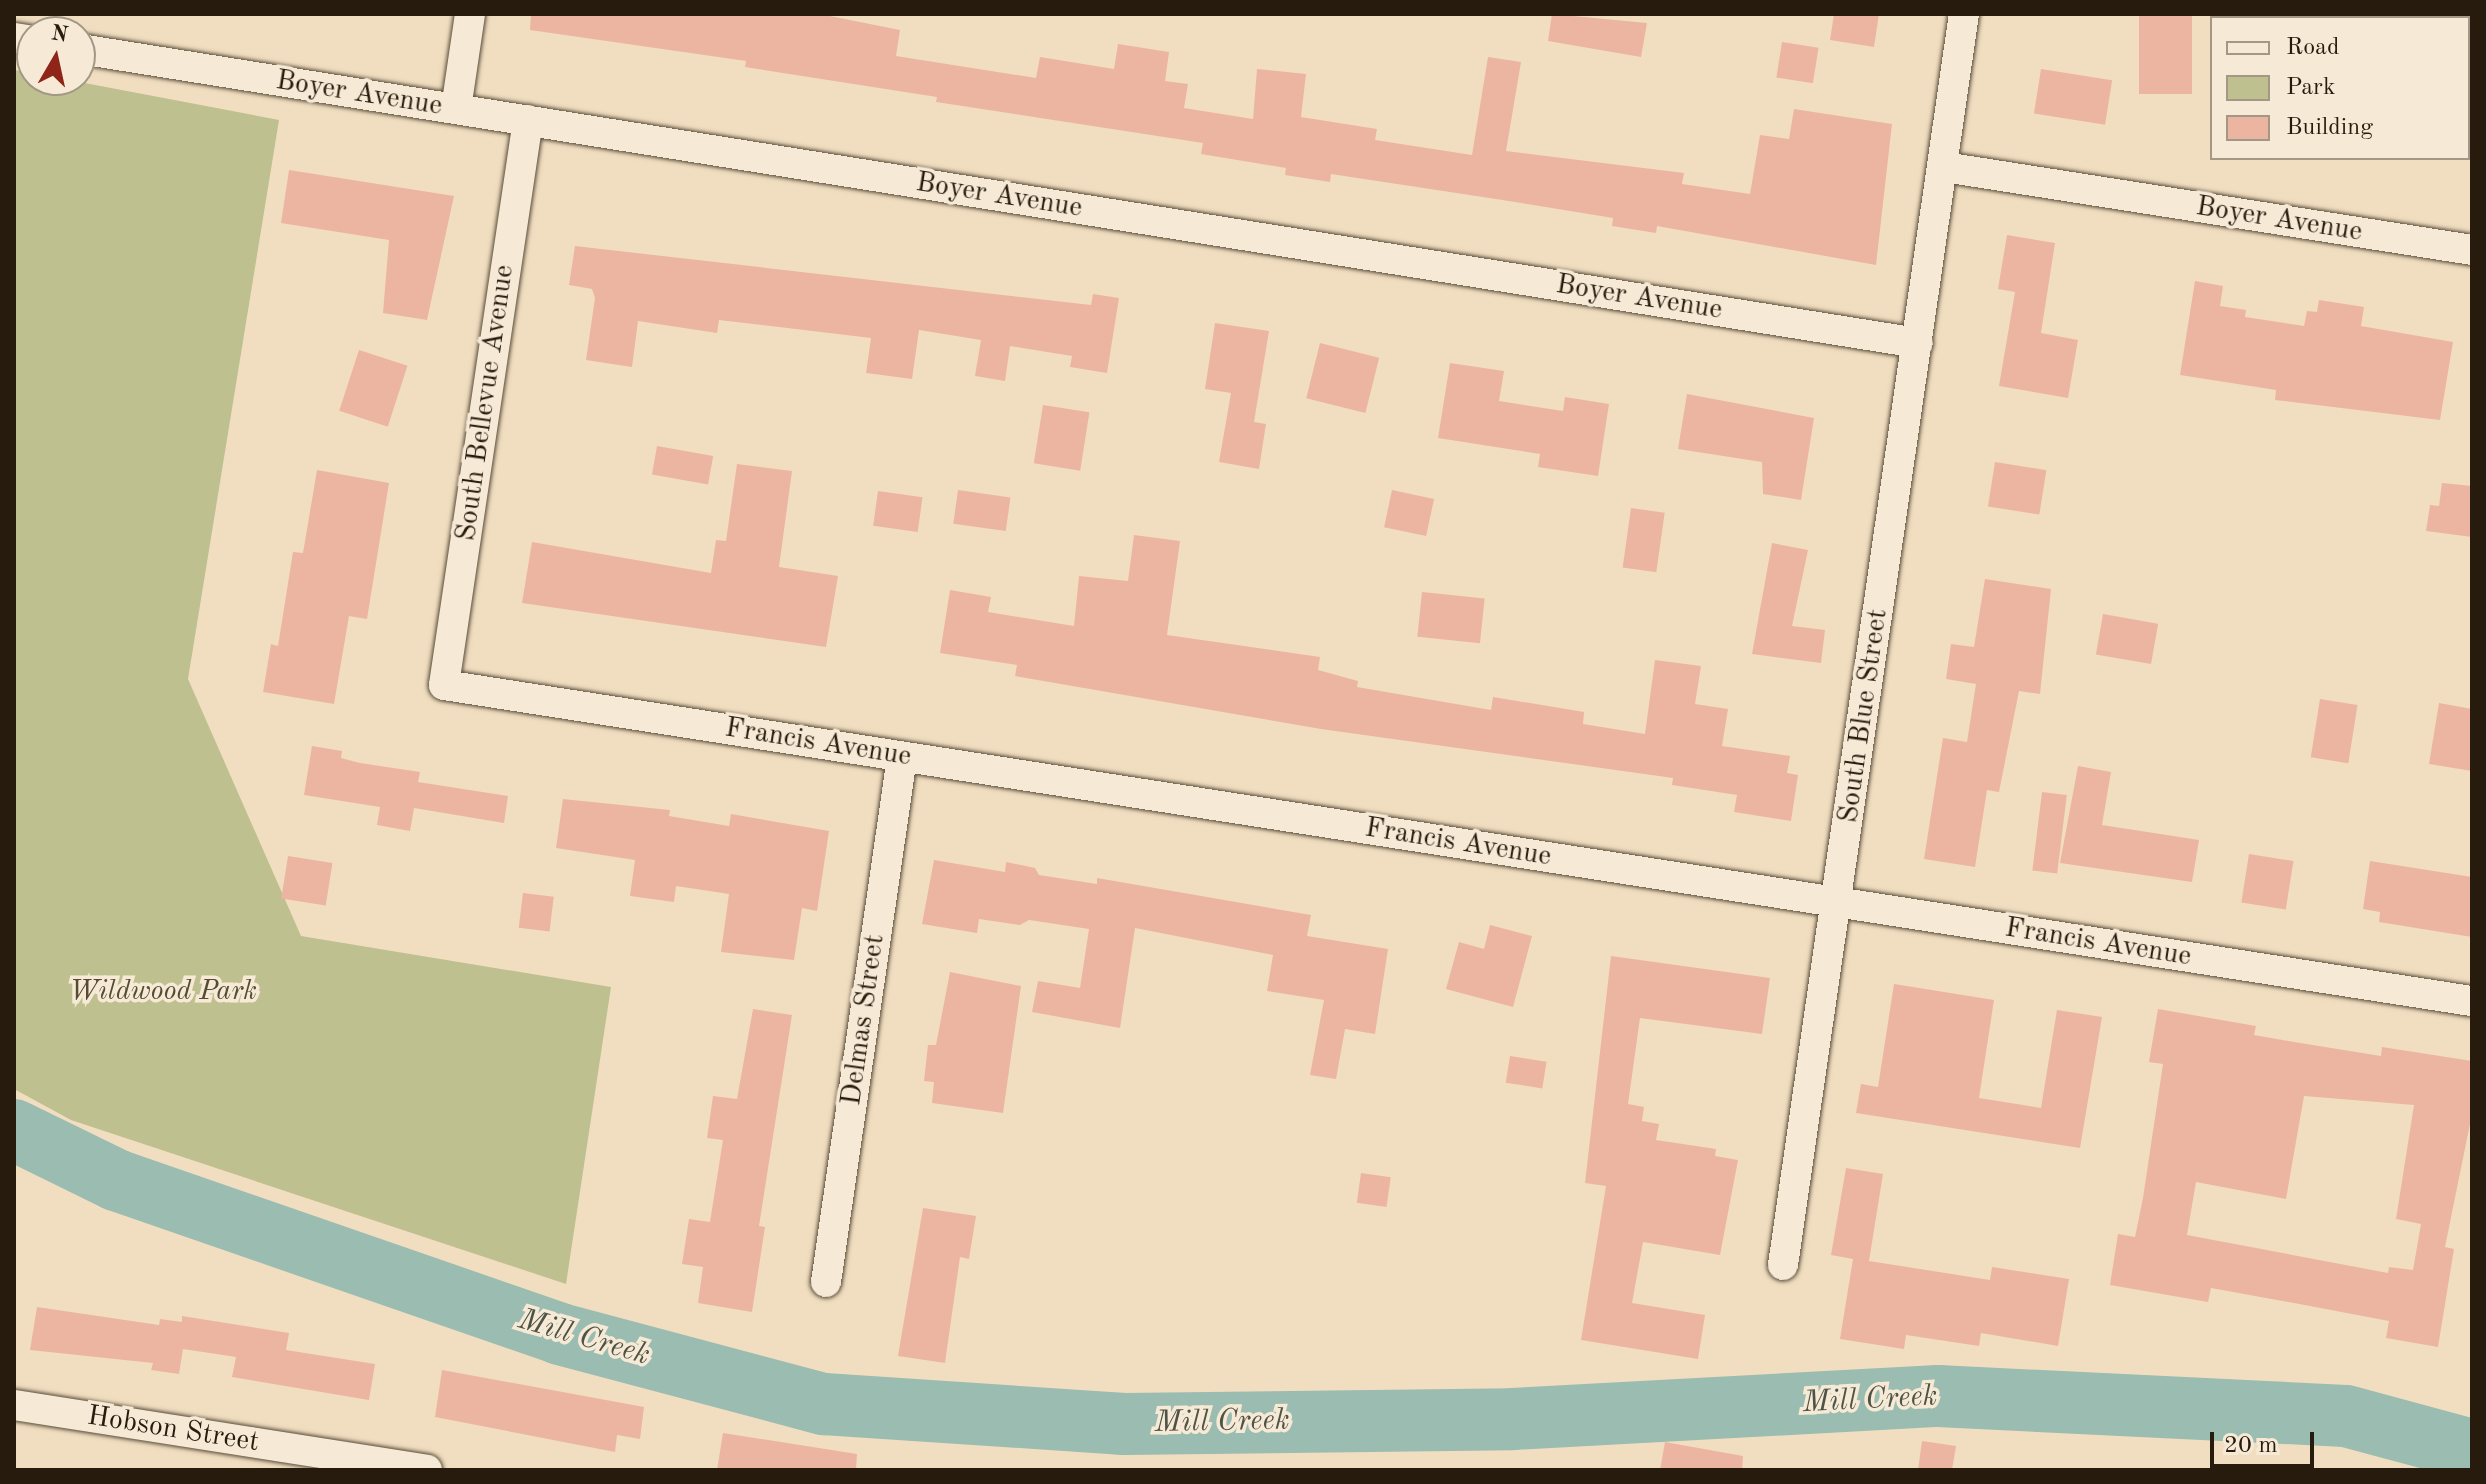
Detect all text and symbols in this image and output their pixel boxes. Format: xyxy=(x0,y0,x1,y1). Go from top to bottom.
north arrow xyxy=(16,16,96,96)
legend xyxy=(2210,16,2470,160)
text: N xyxy=(49,22,69,46)
text: Road xyxy=(2286,36,2339,60)
street label: Boyer Avenue xyxy=(273,64,445,124)
text: Park xyxy=(2286,76,2335,100)
text: Building xyxy=(2286,116,2373,140)
street label: Boyer Avenue xyxy=(913,166,1085,226)
street label: Boyer Avenue xyxy=(2193,190,2365,250)
street label: South Bellevue Avenue xyxy=(450,263,522,543)
street label: Boyer Avenue xyxy=(1553,268,1725,328)
street label: South Blue Street xyxy=(1832,607,1896,825)
street label: Francis Avenue xyxy=(723,712,913,774)
street label: Francis Avenue xyxy=(1363,812,1553,874)
street label: Francis Avenue xyxy=(2003,912,2193,974)
street label: Delmas Street xyxy=(835,932,893,1108)
park label: Wildwood Park xyxy=(69,975,257,1009)
water label: Mill Creek xyxy=(514,1302,654,1374)
water label: Mill Creek xyxy=(1802,1378,1938,1422)
street label: Hobson Street xyxy=(85,1400,261,1460)
water label: Mill Creek xyxy=(1154,1403,1290,1441)
scale bar xyxy=(2214,1416,2318,1466)
text: 20 m xyxy=(2224,1434,2278,1458)

